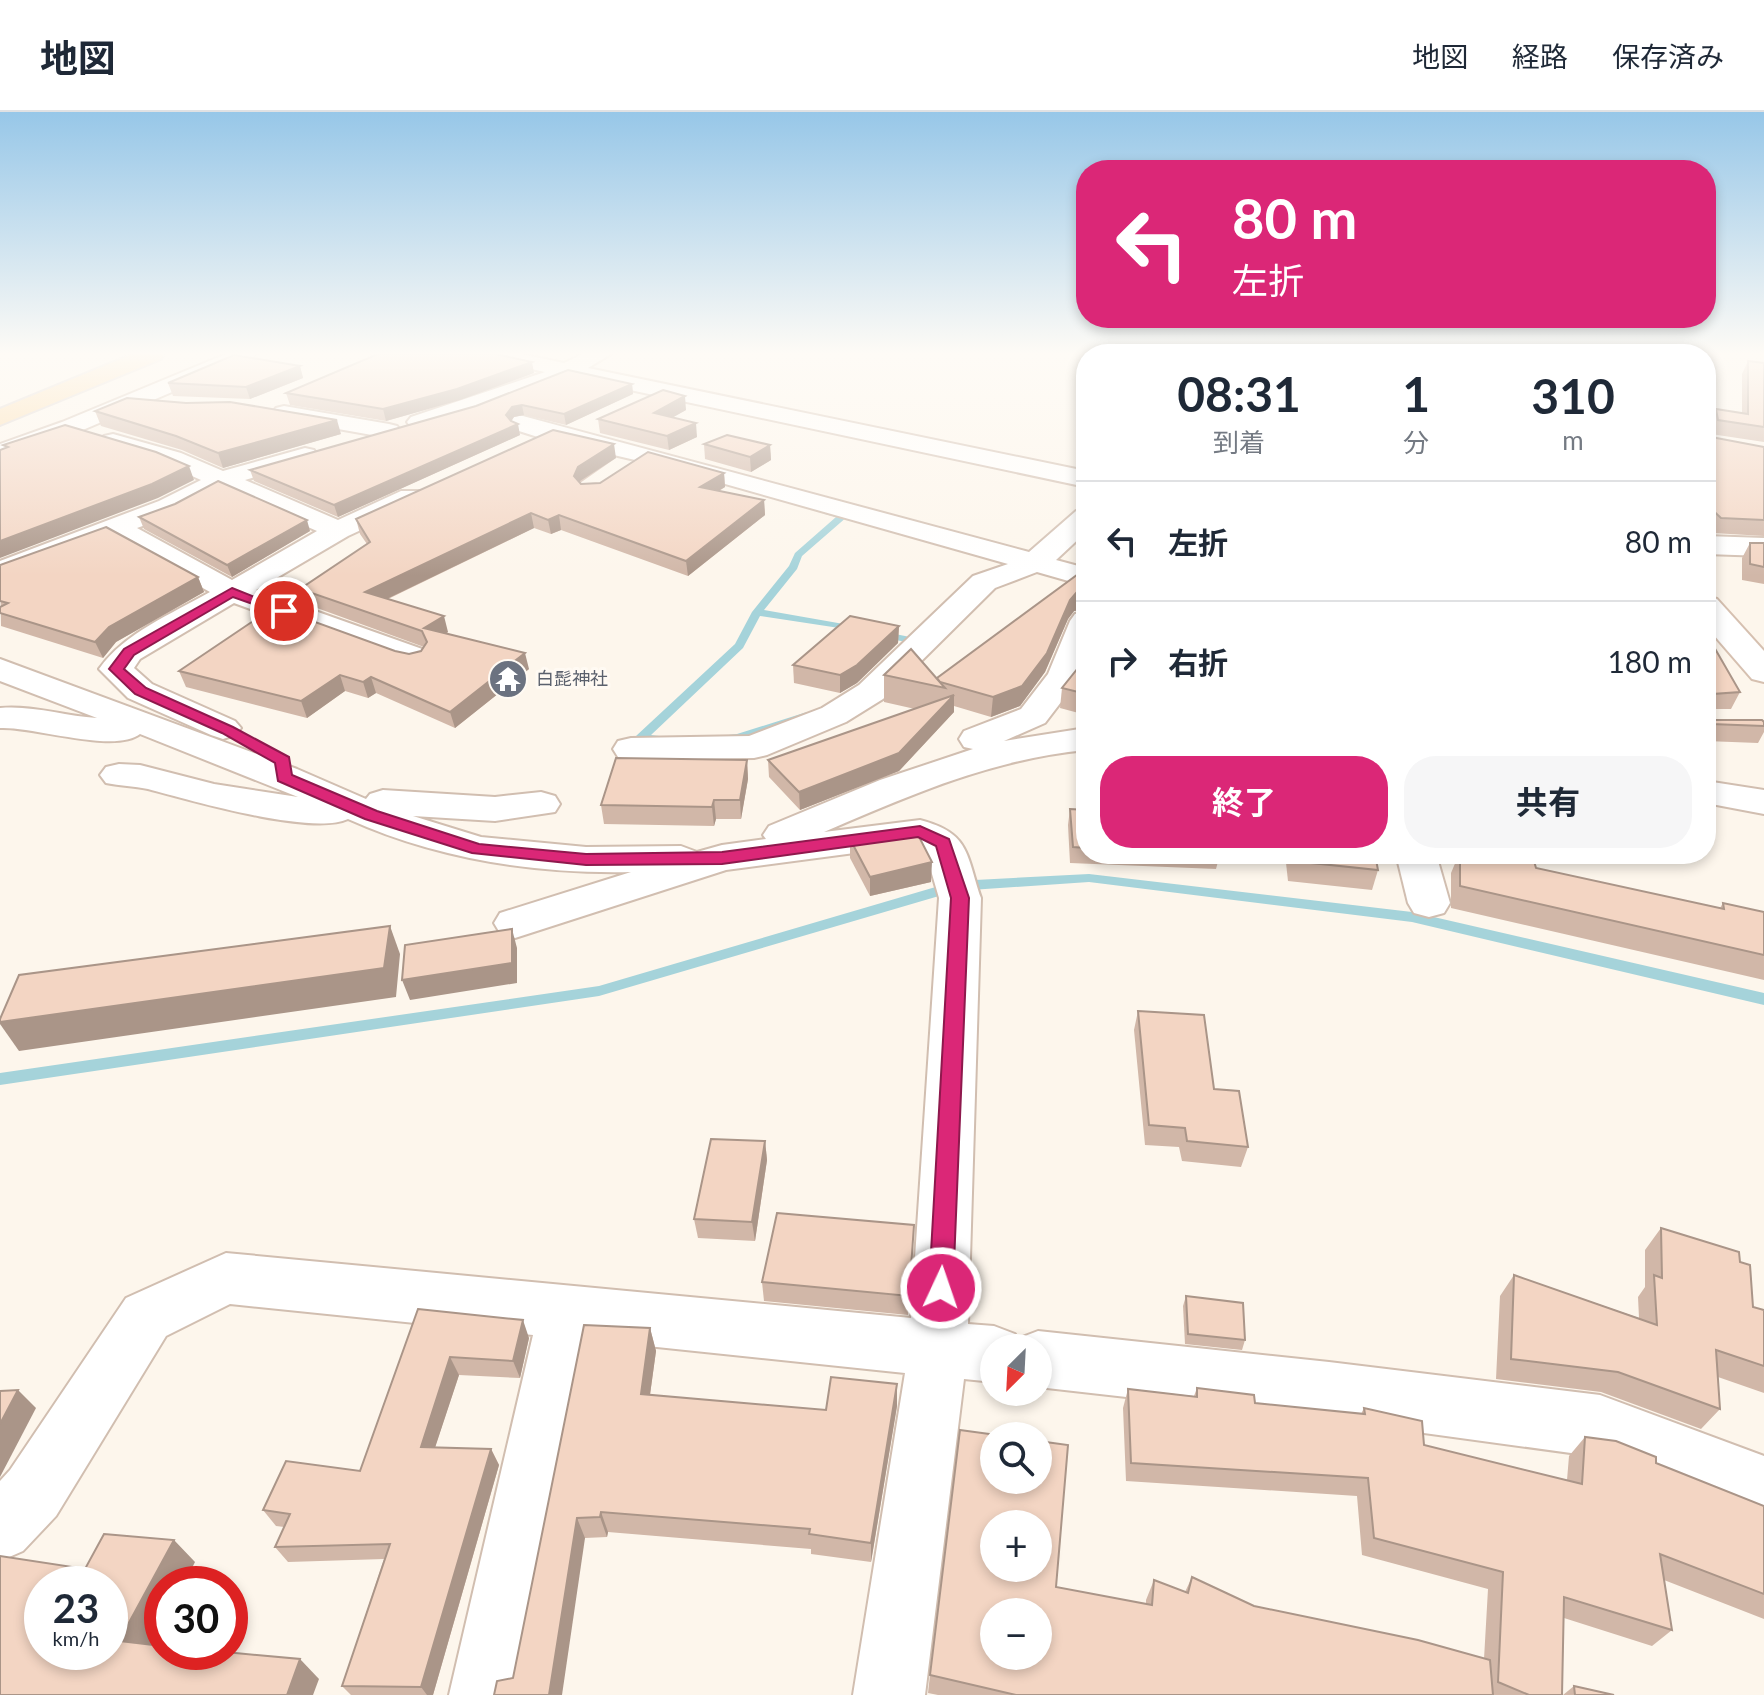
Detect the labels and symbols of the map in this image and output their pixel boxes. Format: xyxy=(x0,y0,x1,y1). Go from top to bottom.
pin xyxy=(250,577,318,645)
temple icon: 白髭神社 xyxy=(487,658,529,700)
place label: 白髭神社 xyxy=(536,667,608,689)
position arrow xyxy=(899,1246,983,1330)
north arrow xyxy=(980,1334,1052,1406)
speed limit sign: 30 xyxy=(144,1566,248,1670)

